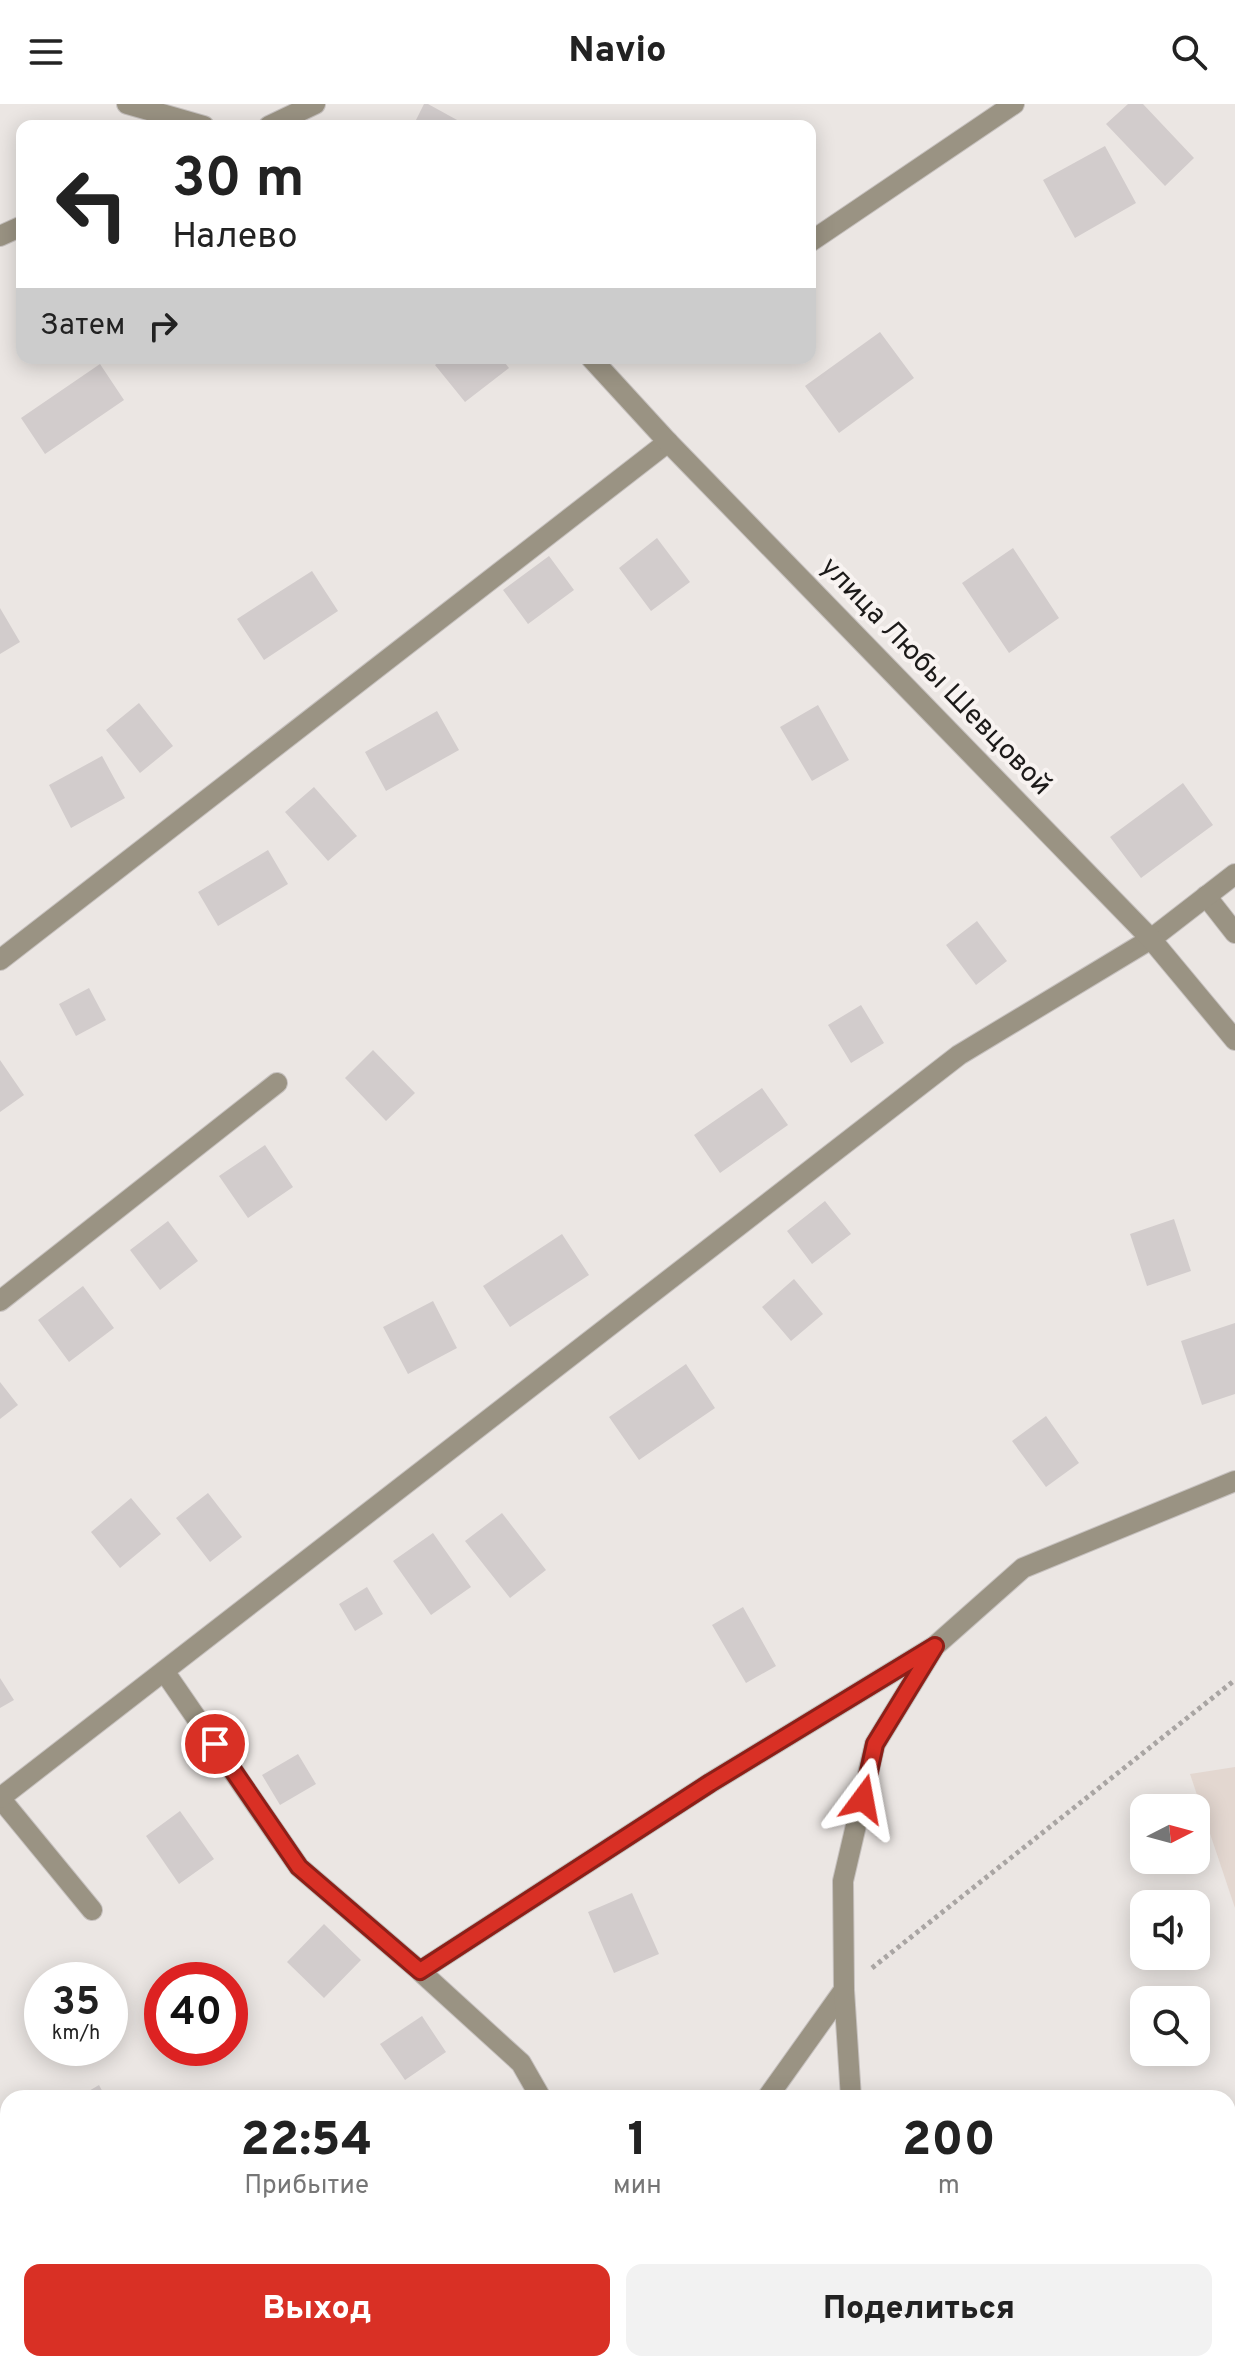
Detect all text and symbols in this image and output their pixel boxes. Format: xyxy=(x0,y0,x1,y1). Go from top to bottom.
text: Navio xyxy=(568,29,667,75)
icon: menu xyxy=(24,30,68,74)
icon: search xyxy=(1167,30,1211,74)
text: 30 m xyxy=(172,146,305,216)
icon: left xyxy=(40,152,144,256)
text: Налево xyxy=(172,215,298,261)
icon: right xyxy=(141,304,185,348)
text: Затем xyxy=(40,308,125,345)
street label: улица Любы Шевцовой xyxy=(812,550,1058,804)
pin xyxy=(181,1710,249,1778)
icon: arrive xyxy=(193,1722,237,1766)
position arrow xyxy=(821,1757,905,1841)
north arrow xyxy=(1130,1794,1210,1874)
map controls xyxy=(1130,1794,1210,2066)
button: sound xyxy=(1130,1890,1210,1970)
speed limit sign: 40 xyxy=(144,1962,248,2066)
text: 35 xyxy=(52,1979,100,2029)
button: search xyxy=(1130,1986,1210,2066)
text: km/h xyxy=(52,2021,100,2047)
text: 22:54 xyxy=(241,2112,372,2172)
text: 1 xyxy=(627,2112,647,2172)
text: 200 xyxy=(902,2112,995,2172)
text: Прибытие xyxy=(244,2170,369,2203)
text: мин xyxy=(613,2170,662,2203)
text: m xyxy=(938,2170,960,2203)
button: Выход xyxy=(24,2264,610,2356)
button: Поделиться xyxy=(626,2264,1212,2356)

